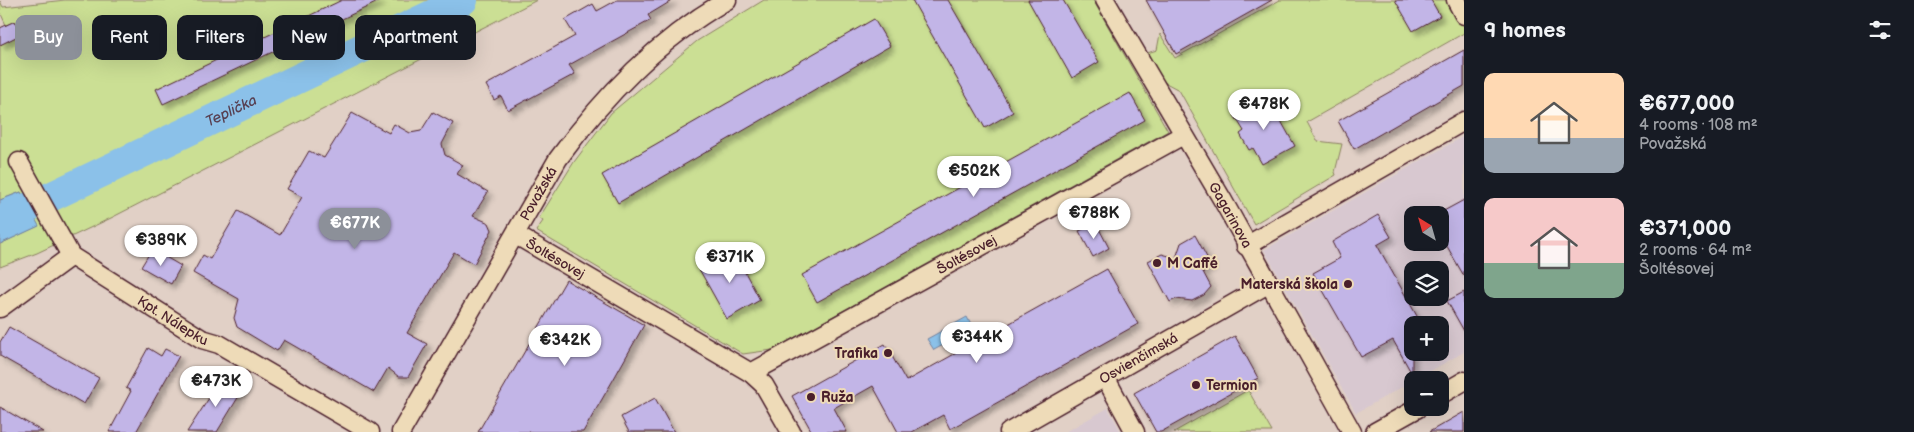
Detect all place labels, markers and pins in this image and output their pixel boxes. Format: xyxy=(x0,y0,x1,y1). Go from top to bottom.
pin: €478K xyxy=(1229,88,1299,131)
pin: €502K xyxy=(939,156,1009,198)
pin: €788K xyxy=(1059,198,1129,240)
pin: €677K xyxy=(320,208,390,250)
pin: €389K xyxy=(126,224,196,267)
pin: €371K xyxy=(695,242,765,284)
place label: M Caffé xyxy=(1167,255,1219,272)
marker: M Caffé xyxy=(1151,257,1163,269)
place label: Materská škola xyxy=(1241,276,1338,293)
marker: Materská škola xyxy=(1342,278,1354,290)
pin: €344K xyxy=(942,322,1012,364)
pin: €342K xyxy=(530,324,600,367)
place label: Trafika xyxy=(835,345,878,362)
marker: Trafika xyxy=(882,347,894,359)
pin: €473K xyxy=(181,366,251,408)
place label: Termion xyxy=(1206,377,1257,394)
marker: Termion xyxy=(1190,379,1202,391)
place label: Ruža xyxy=(821,389,853,406)
marker: Ruža xyxy=(805,391,817,403)

